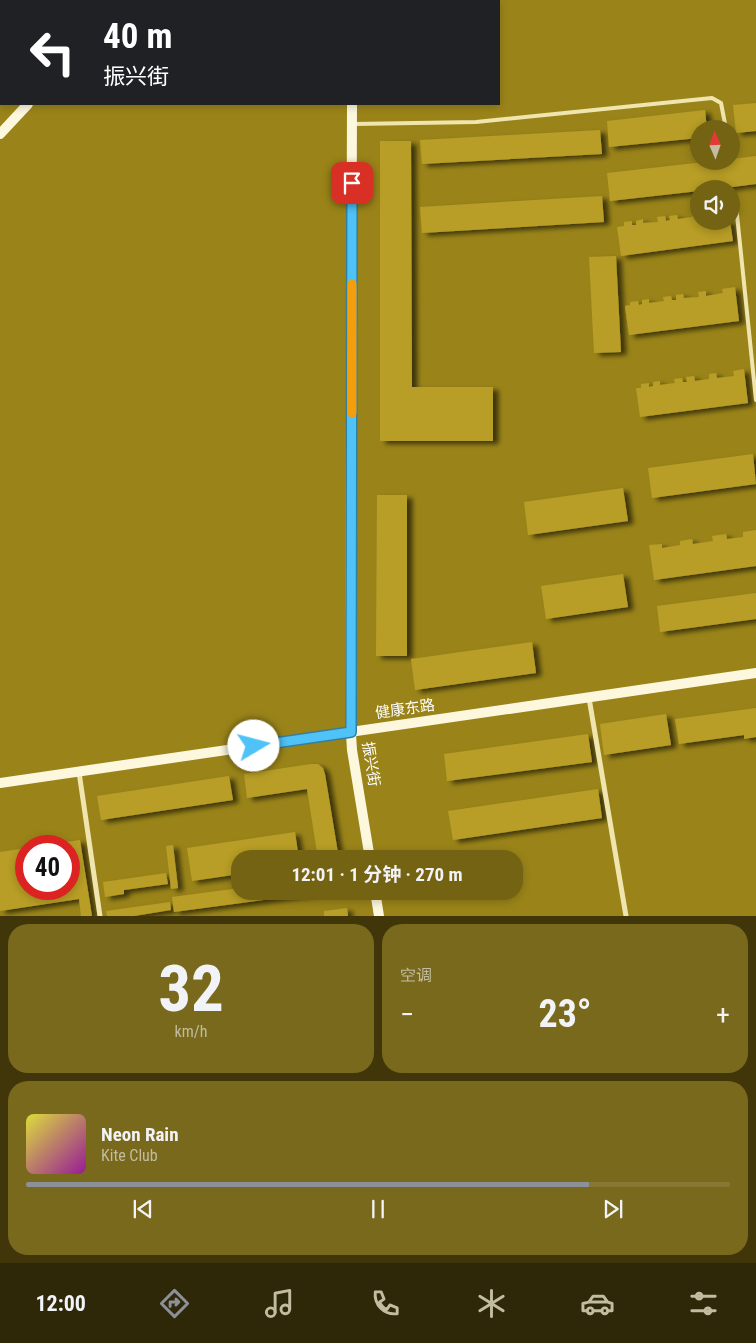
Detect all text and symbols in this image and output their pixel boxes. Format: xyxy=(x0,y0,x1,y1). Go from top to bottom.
text: 40 m xyxy=(103,16,172,57)
icon: left xyxy=(20,20,85,85)
text: 振兴街 xyxy=(103,64,169,89)
north arrow xyxy=(690,120,740,170)
map controls xyxy=(690,120,740,230)
pin xyxy=(331,162,373,204)
icon: arrive xyxy=(338,169,366,197)
button: sound xyxy=(690,180,740,230)
street label: 健康东路 xyxy=(374,696,436,722)
position arrow xyxy=(227,719,279,771)
street label: 振兴街 xyxy=(359,740,383,788)
speed limit sign: 40 xyxy=(15,835,80,900)
text: 12:01 · 1 分钟 · 270 m xyxy=(291,863,463,886)
text: 32 xyxy=(158,951,224,1027)
text: 空调 xyxy=(400,966,432,985)
text: 23° xyxy=(538,992,592,1036)
text: − xyxy=(400,998,414,1031)
text: + xyxy=(716,998,730,1031)
text: km/h xyxy=(175,1022,207,1041)
text: Neon Rain xyxy=(101,1123,179,1146)
text: Kite Club xyxy=(101,1146,158,1165)
icon: previous xyxy=(129,1195,157,1223)
icon: pause xyxy=(364,1195,392,1223)
icon: next xyxy=(599,1195,627,1223)
icon: directions xyxy=(157,1286,192,1321)
icon: music xyxy=(262,1286,297,1321)
icon: phone xyxy=(368,1286,403,1321)
icon: climate xyxy=(474,1286,509,1321)
icon: car xyxy=(580,1286,615,1321)
icon: filters xyxy=(686,1286,721,1321)
text: 12:00 xyxy=(35,1291,86,1316)

